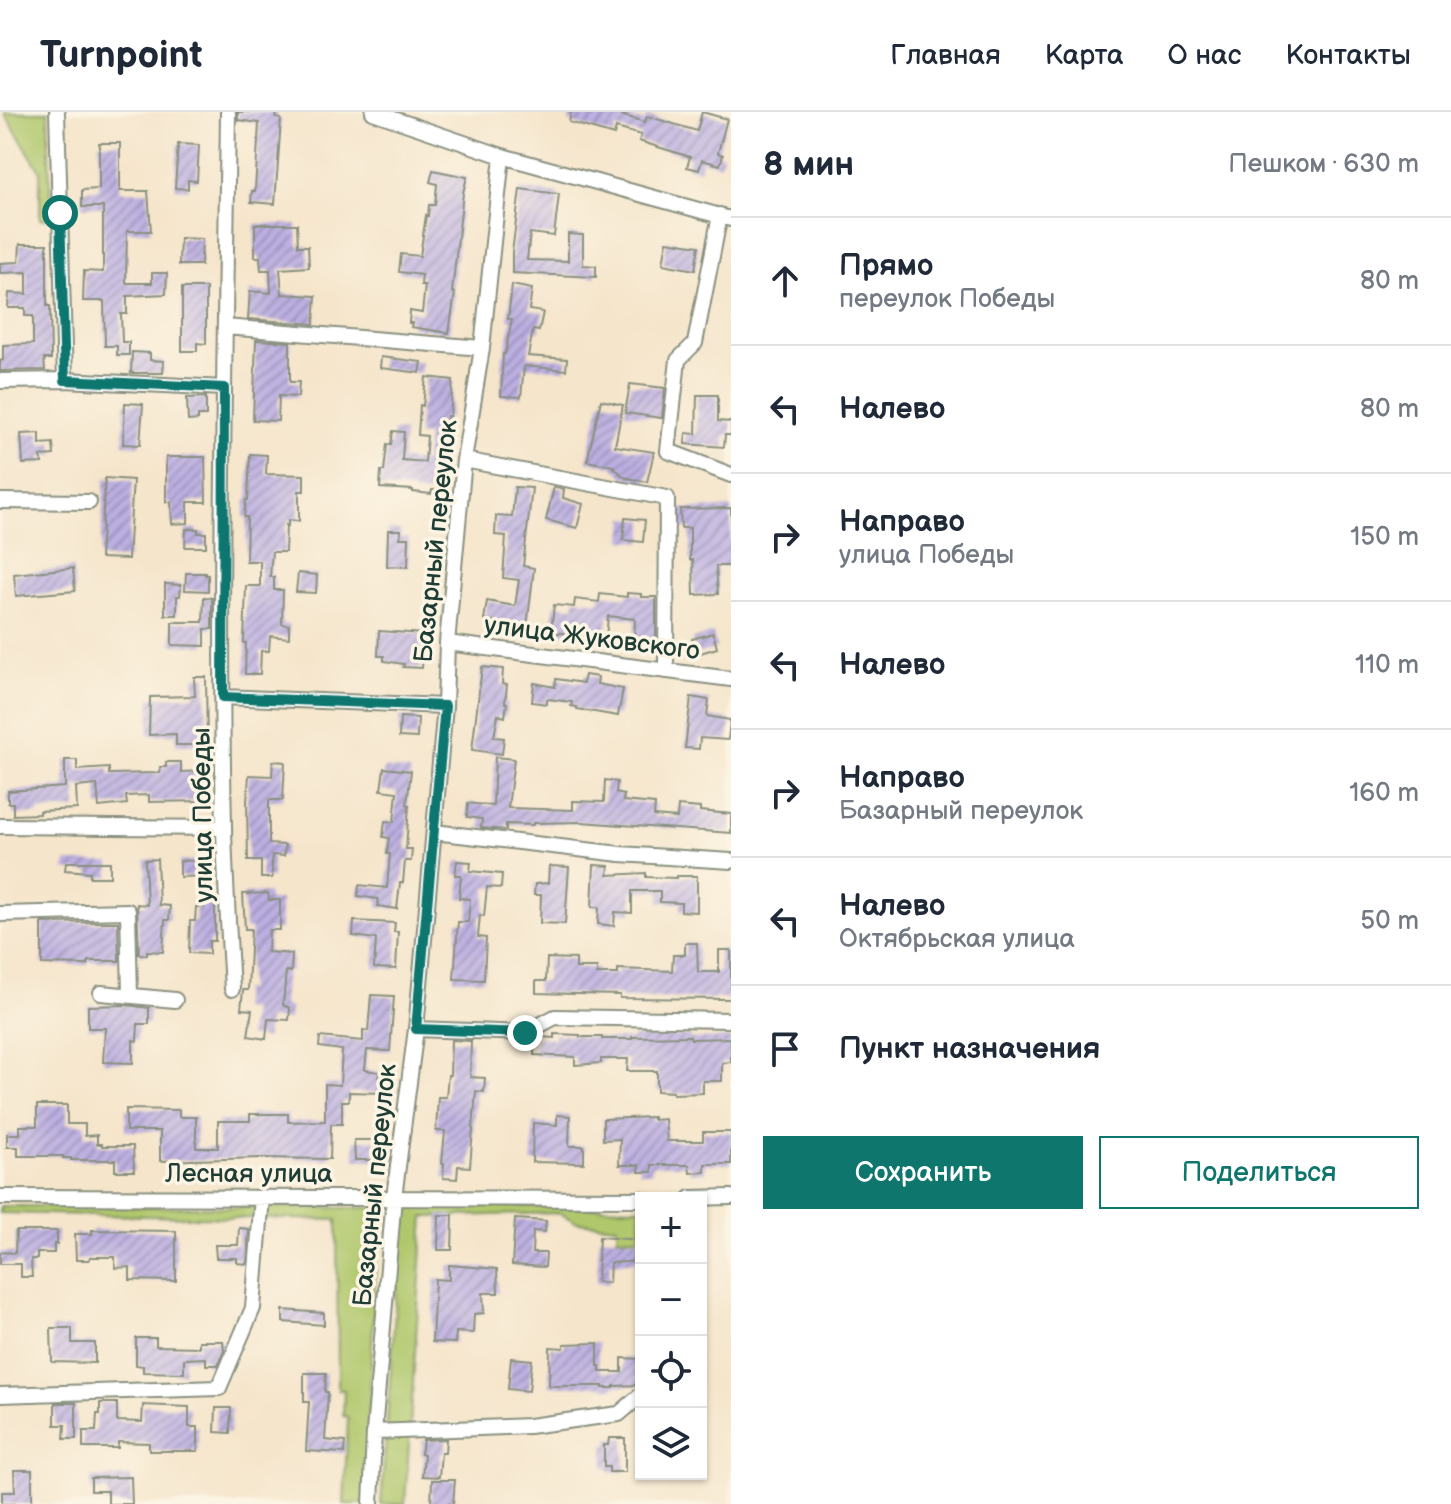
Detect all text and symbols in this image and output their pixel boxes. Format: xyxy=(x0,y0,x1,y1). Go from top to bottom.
text: Turnpoint xyxy=(40,33,202,78)
text: Главная xyxy=(890,39,1001,72)
text: Карта xyxy=(1045,39,1124,72)
text: О нас xyxy=(1168,39,1241,72)
text: Контакты xyxy=(1285,39,1411,72)
text: 8 мин xyxy=(763,144,854,185)
text: Пешком · 630 m xyxy=(1228,149,1419,180)
route start xyxy=(42,195,78,231)
text: Прямо xyxy=(839,248,933,284)
icon: ahead xyxy=(763,259,807,303)
text: 80 m xyxy=(1360,266,1419,297)
text: переулок Победы xyxy=(839,284,1055,315)
icon: left xyxy=(763,387,807,431)
text: Налево xyxy=(839,391,945,427)
text: 80 m xyxy=(1360,394,1419,425)
street label: Базарный переулок xyxy=(408,418,465,664)
text: Направо xyxy=(839,504,965,540)
icon: right xyxy=(763,515,807,559)
text: 150 m xyxy=(1350,522,1419,553)
text: улица Победы xyxy=(839,540,1014,571)
street label: улица Жуковского xyxy=(482,610,701,667)
icon: left xyxy=(763,643,807,687)
text: Налево xyxy=(839,647,945,683)
text: 110 m xyxy=(1355,650,1419,681)
street label: улица Победы xyxy=(186,727,221,903)
text: Направо xyxy=(839,760,965,796)
icon: right xyxy=(763,771,807,815)
text: 160 m xyxy=(1349,778,1419,809)
text: Базарный переулок xyxy=(839,796,1083,827)
text: Налево xyxy=(839,888,945,924)
icon: left xyxy=(763,899,807,943)
text: 50 m xyxy=(1360,906,1419,937)
text: Октябрьская улица xyxy=(839,924,1075,955)
route end xyxy=(507,1015,543,1051)
icon: arrive xyxy=(763,1027,807,1071)
text: Пункт назначения xyxy=(839,1031,1100,1067)
street label: Базарный переулок xyxy=(347,1062,404,1308)
button: Сохранить xyxy=(763,1136,1083,1209)
button: Поделиться xyxy=(1099,1136,1419,1209)
street label: Лесная улица xyxy=(164,1159,333,1190)
map controls xyxy=(635,1192,707,1480)
button: + xyxy=(635,1192,707,1264)
button: − xyxy=(635,1264,707,1336)
button: locate xyxy=(635,1336,707,1408)
button: layers xyxy=(635,1408,707,1480)

